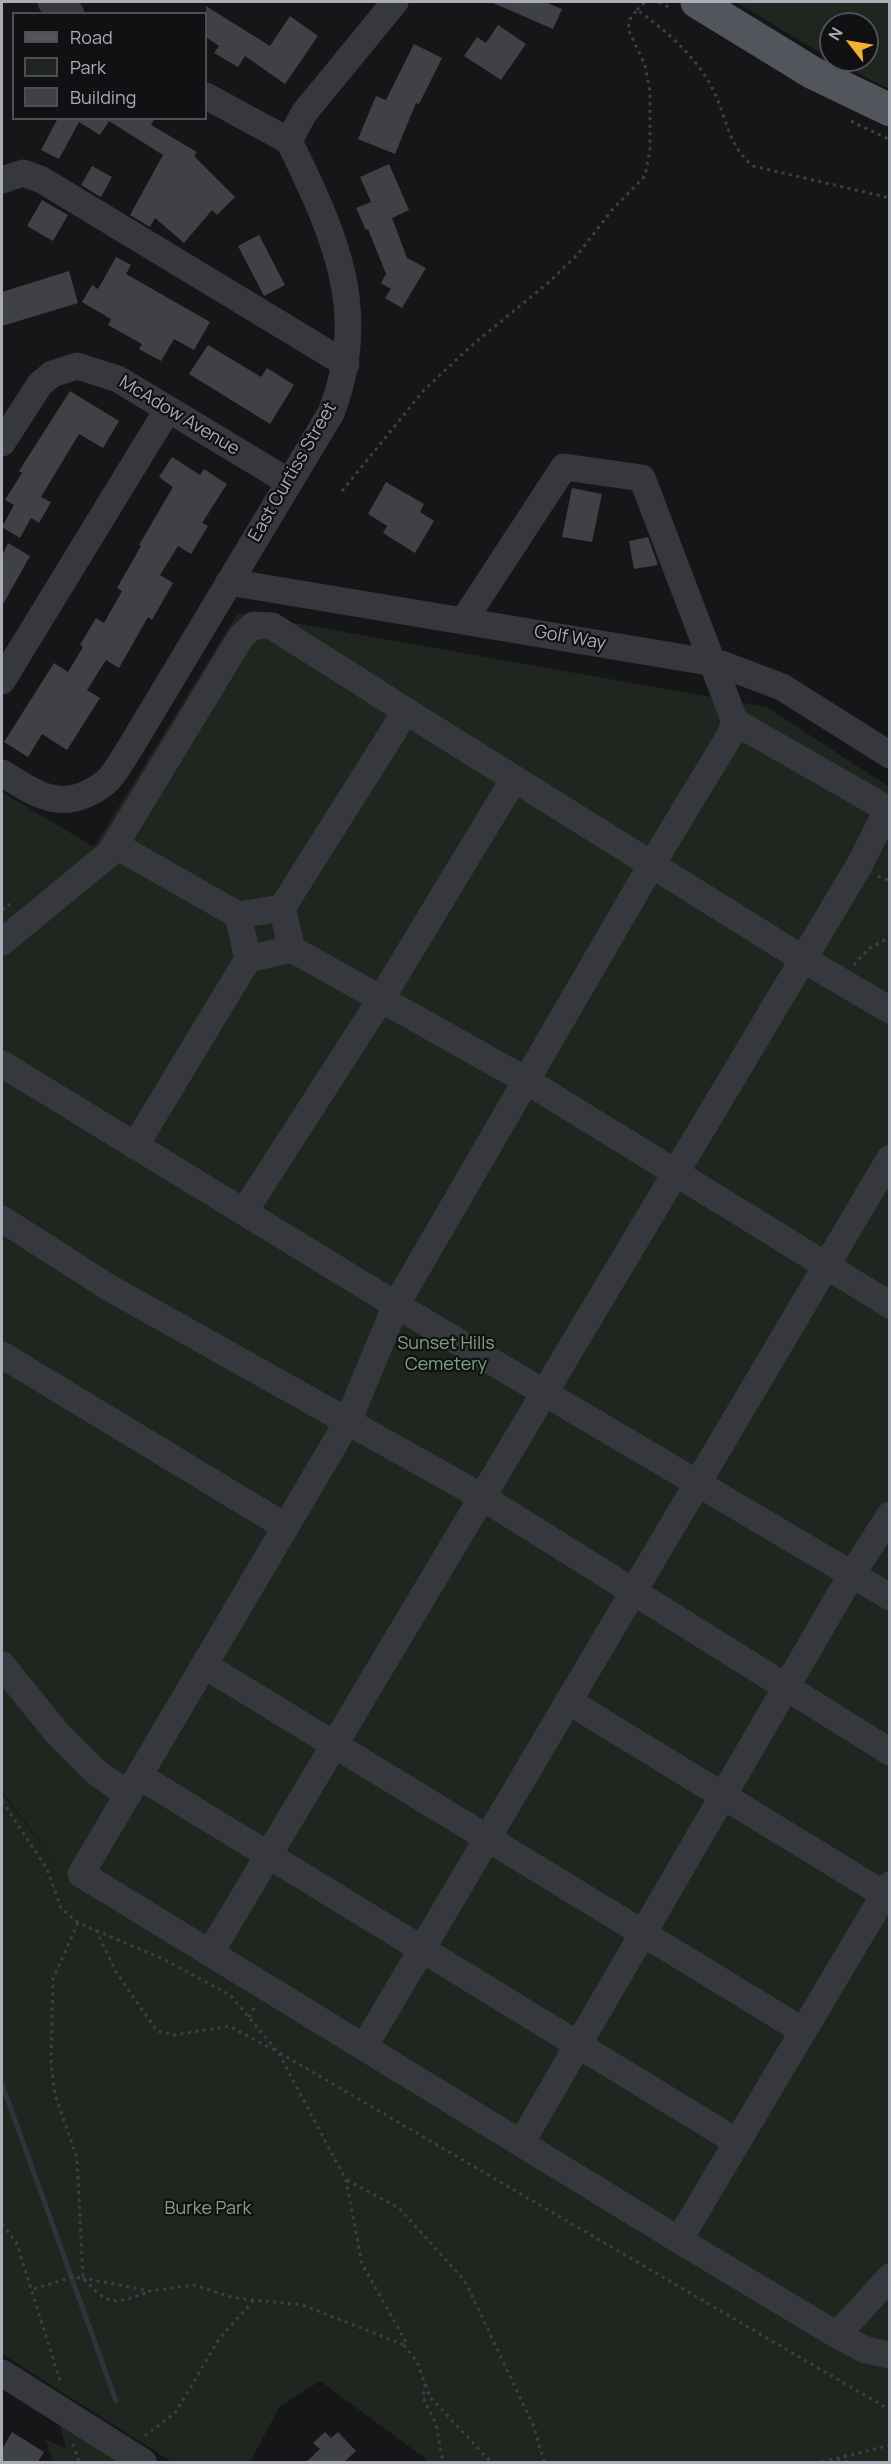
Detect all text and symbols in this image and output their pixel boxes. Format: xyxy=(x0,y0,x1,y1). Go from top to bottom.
legend xyxy=(12,12,207,120)
north arrow xyxy=(819,12,879,72)
text: N xyxy=(823,23,848,44)
text: Road xyxy=(70,25,113,49)
text: Park xyxy=(70,55,106,79)
text: Building xyxy=(70,85,136,109)
street label: McAdow Avenue xyxy=(115,372,243,460)
street label: East Curtiss Street xyxy=(244,398,342,546)
street label: Golf Way xyxy=(532,621,608,655)
park label: Sunset Hills Cemetery xyxy=(397,1333,495,1376)
park label: Burke Park xyxy=(165,2198,251,2220)

